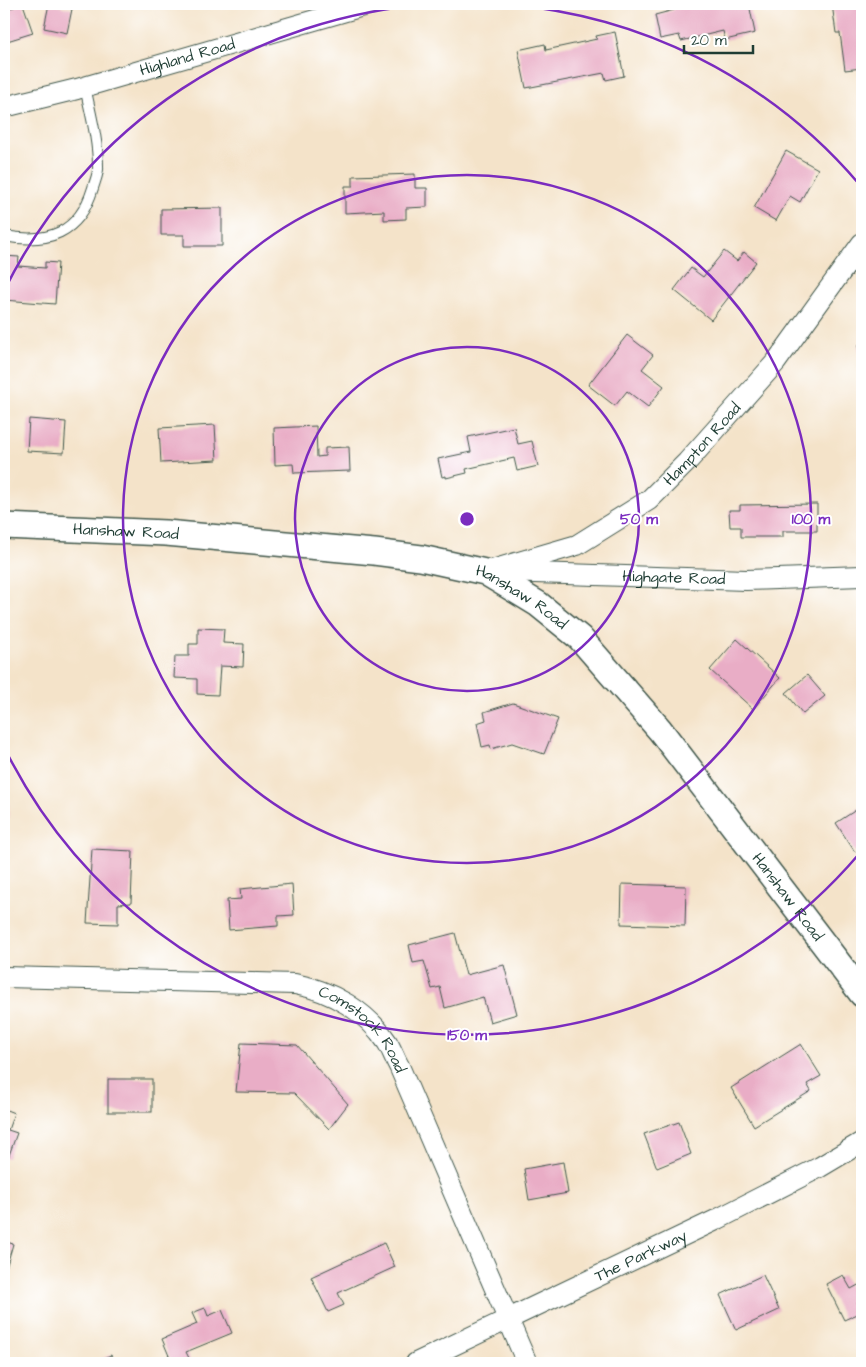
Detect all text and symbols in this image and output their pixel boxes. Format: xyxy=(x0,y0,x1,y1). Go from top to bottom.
scale bar xyxy=(684,22,752,54)
text: 20 m xyxy=(691,30,727,51)
street label: Highland Road xyxy=(137,33,238,81)
street label: Hampton Road xyxy=(658,398,746,491)
text: 50 m xyxy=(620,509,658,530)
text: 100 m xyxy=(792,509,831,530)
centre of rings xyxy=(458,510,476,528)
street label: Hanshaw Road xyxy=(72,518,180,545)
street label: Hanshaw Road xyxy=(474,559,572,635)
street label: Highgate Road xyxy=(622,565,726,590)
street label: Hanshaw Road xyxy=(747,848,829,946)
street label: Comstock Road xyxy=(315,980,412,1076)
text: 150 m xyxy=(447,1025,487,1046)
street label: The Parkway xyxy=(591,1224,691,1287)

